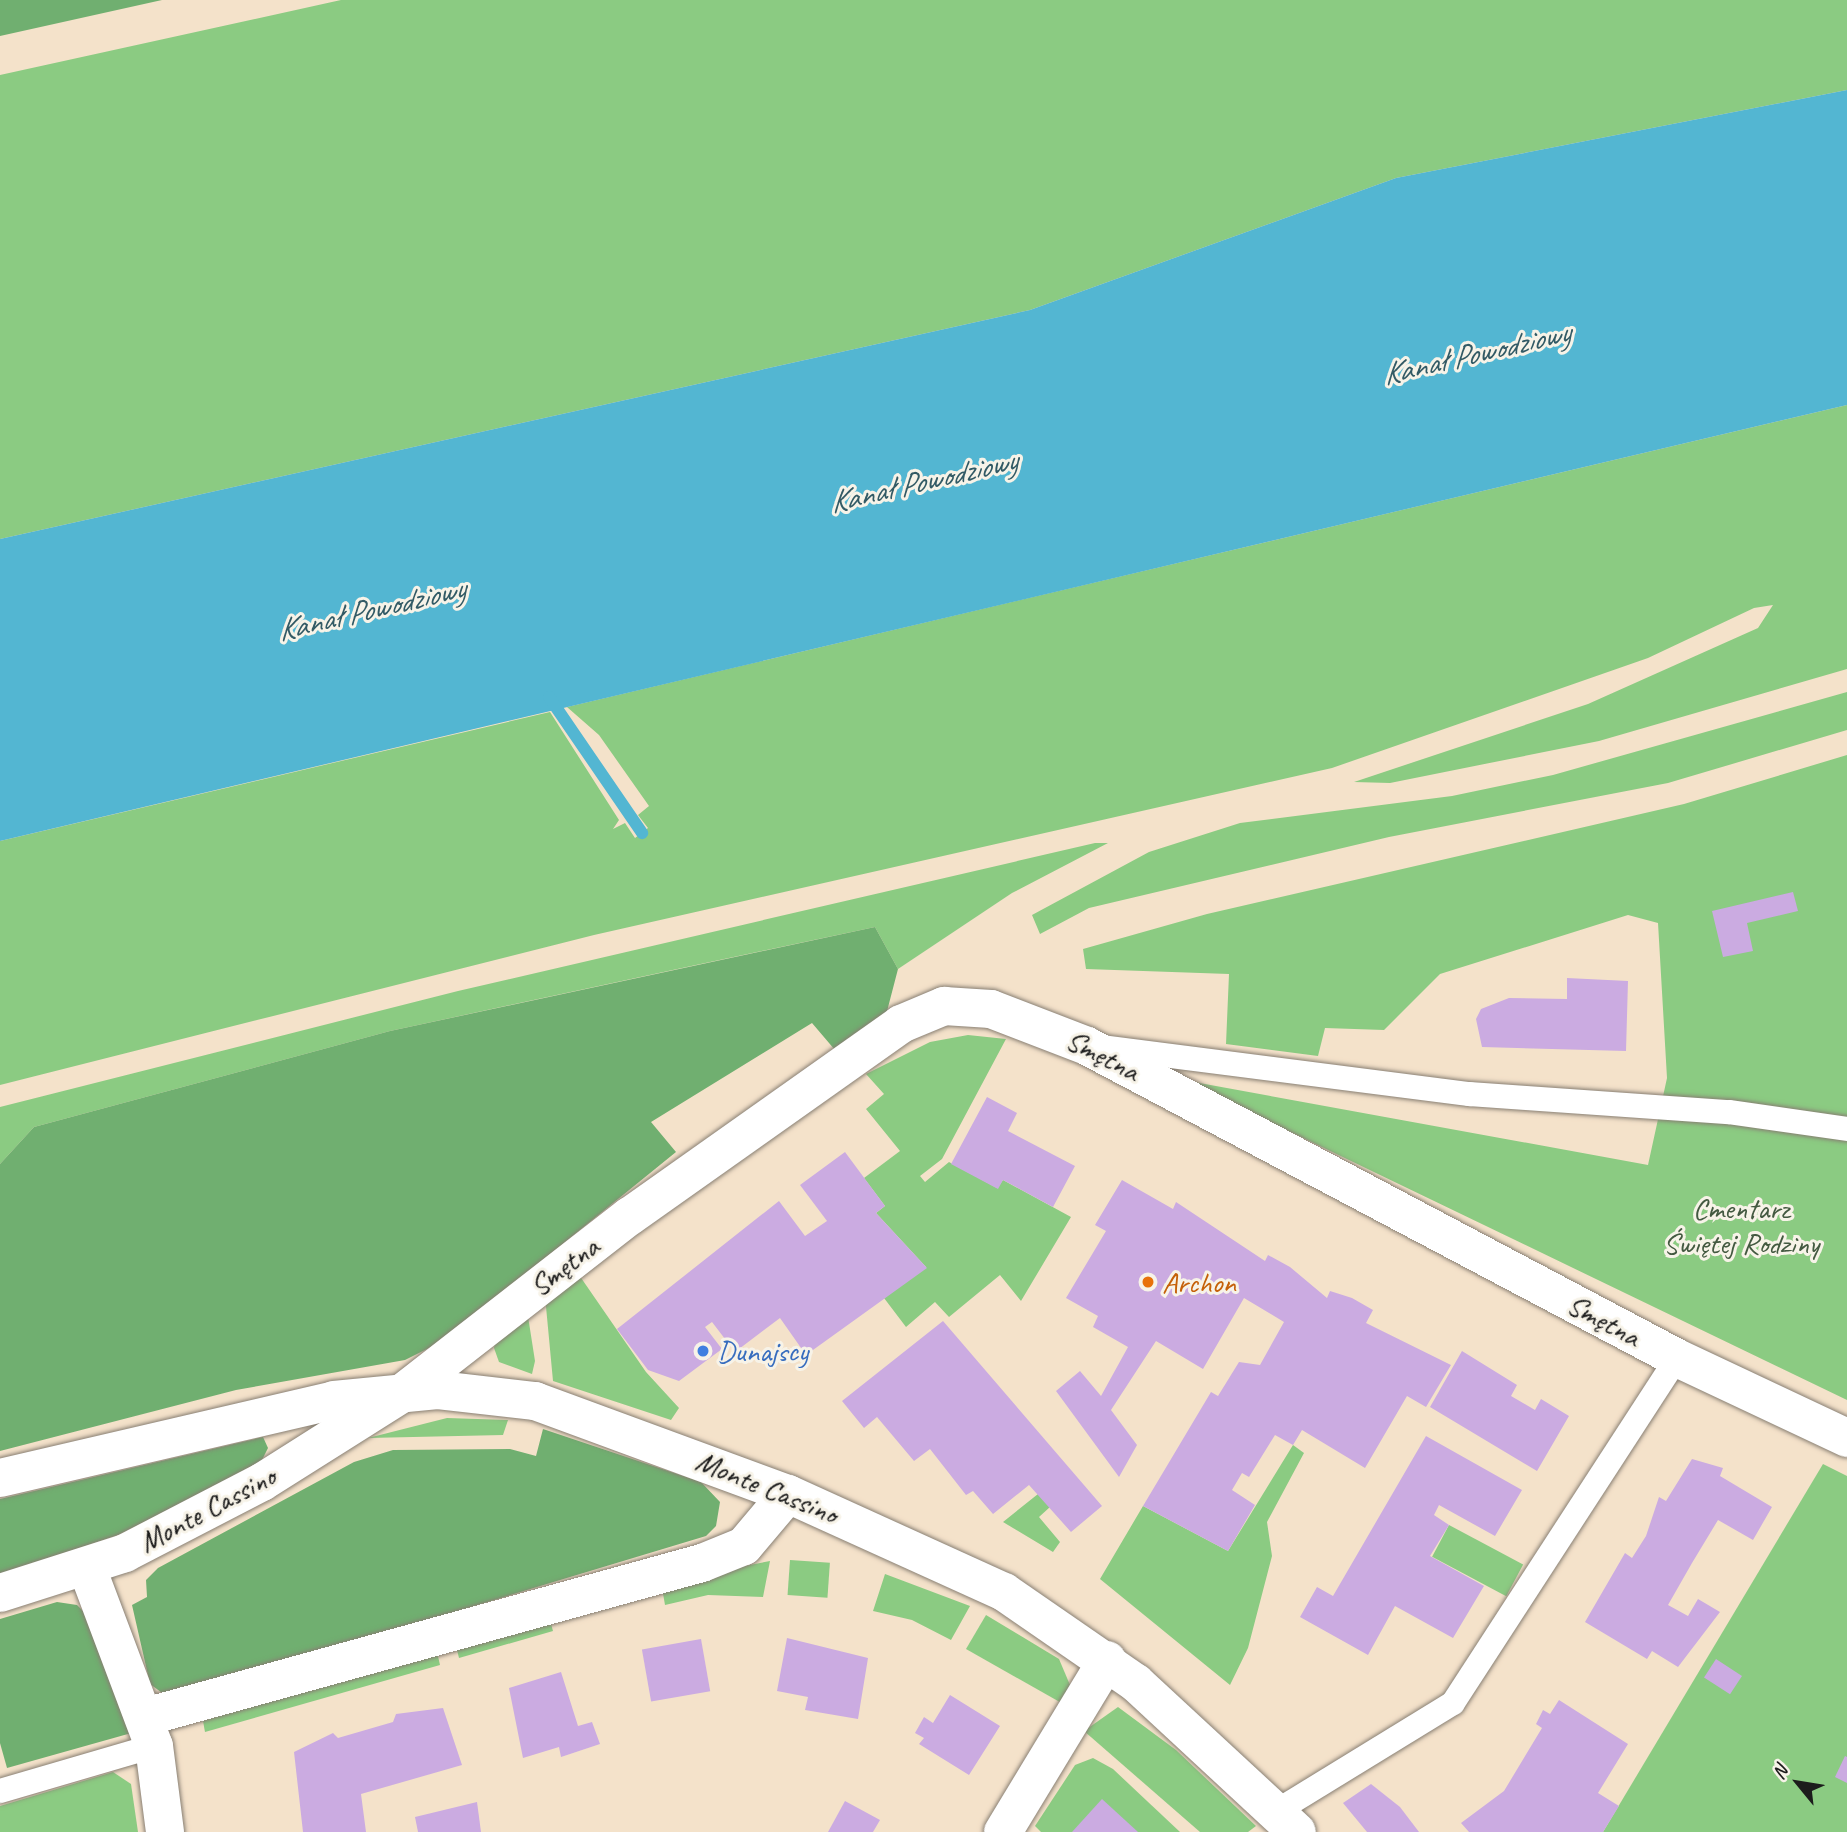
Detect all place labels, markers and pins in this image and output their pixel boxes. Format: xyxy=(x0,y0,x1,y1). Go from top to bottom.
place label: Archon xyxy=(1162,1264,1236,1300)
marker: Archon xyxy=(1140,1274,1156,1290)
place label: Dunajscy xyxy=(717,1333,808,1369)
marker: Dunajscy xyxy=(695,1343,711,1359)

